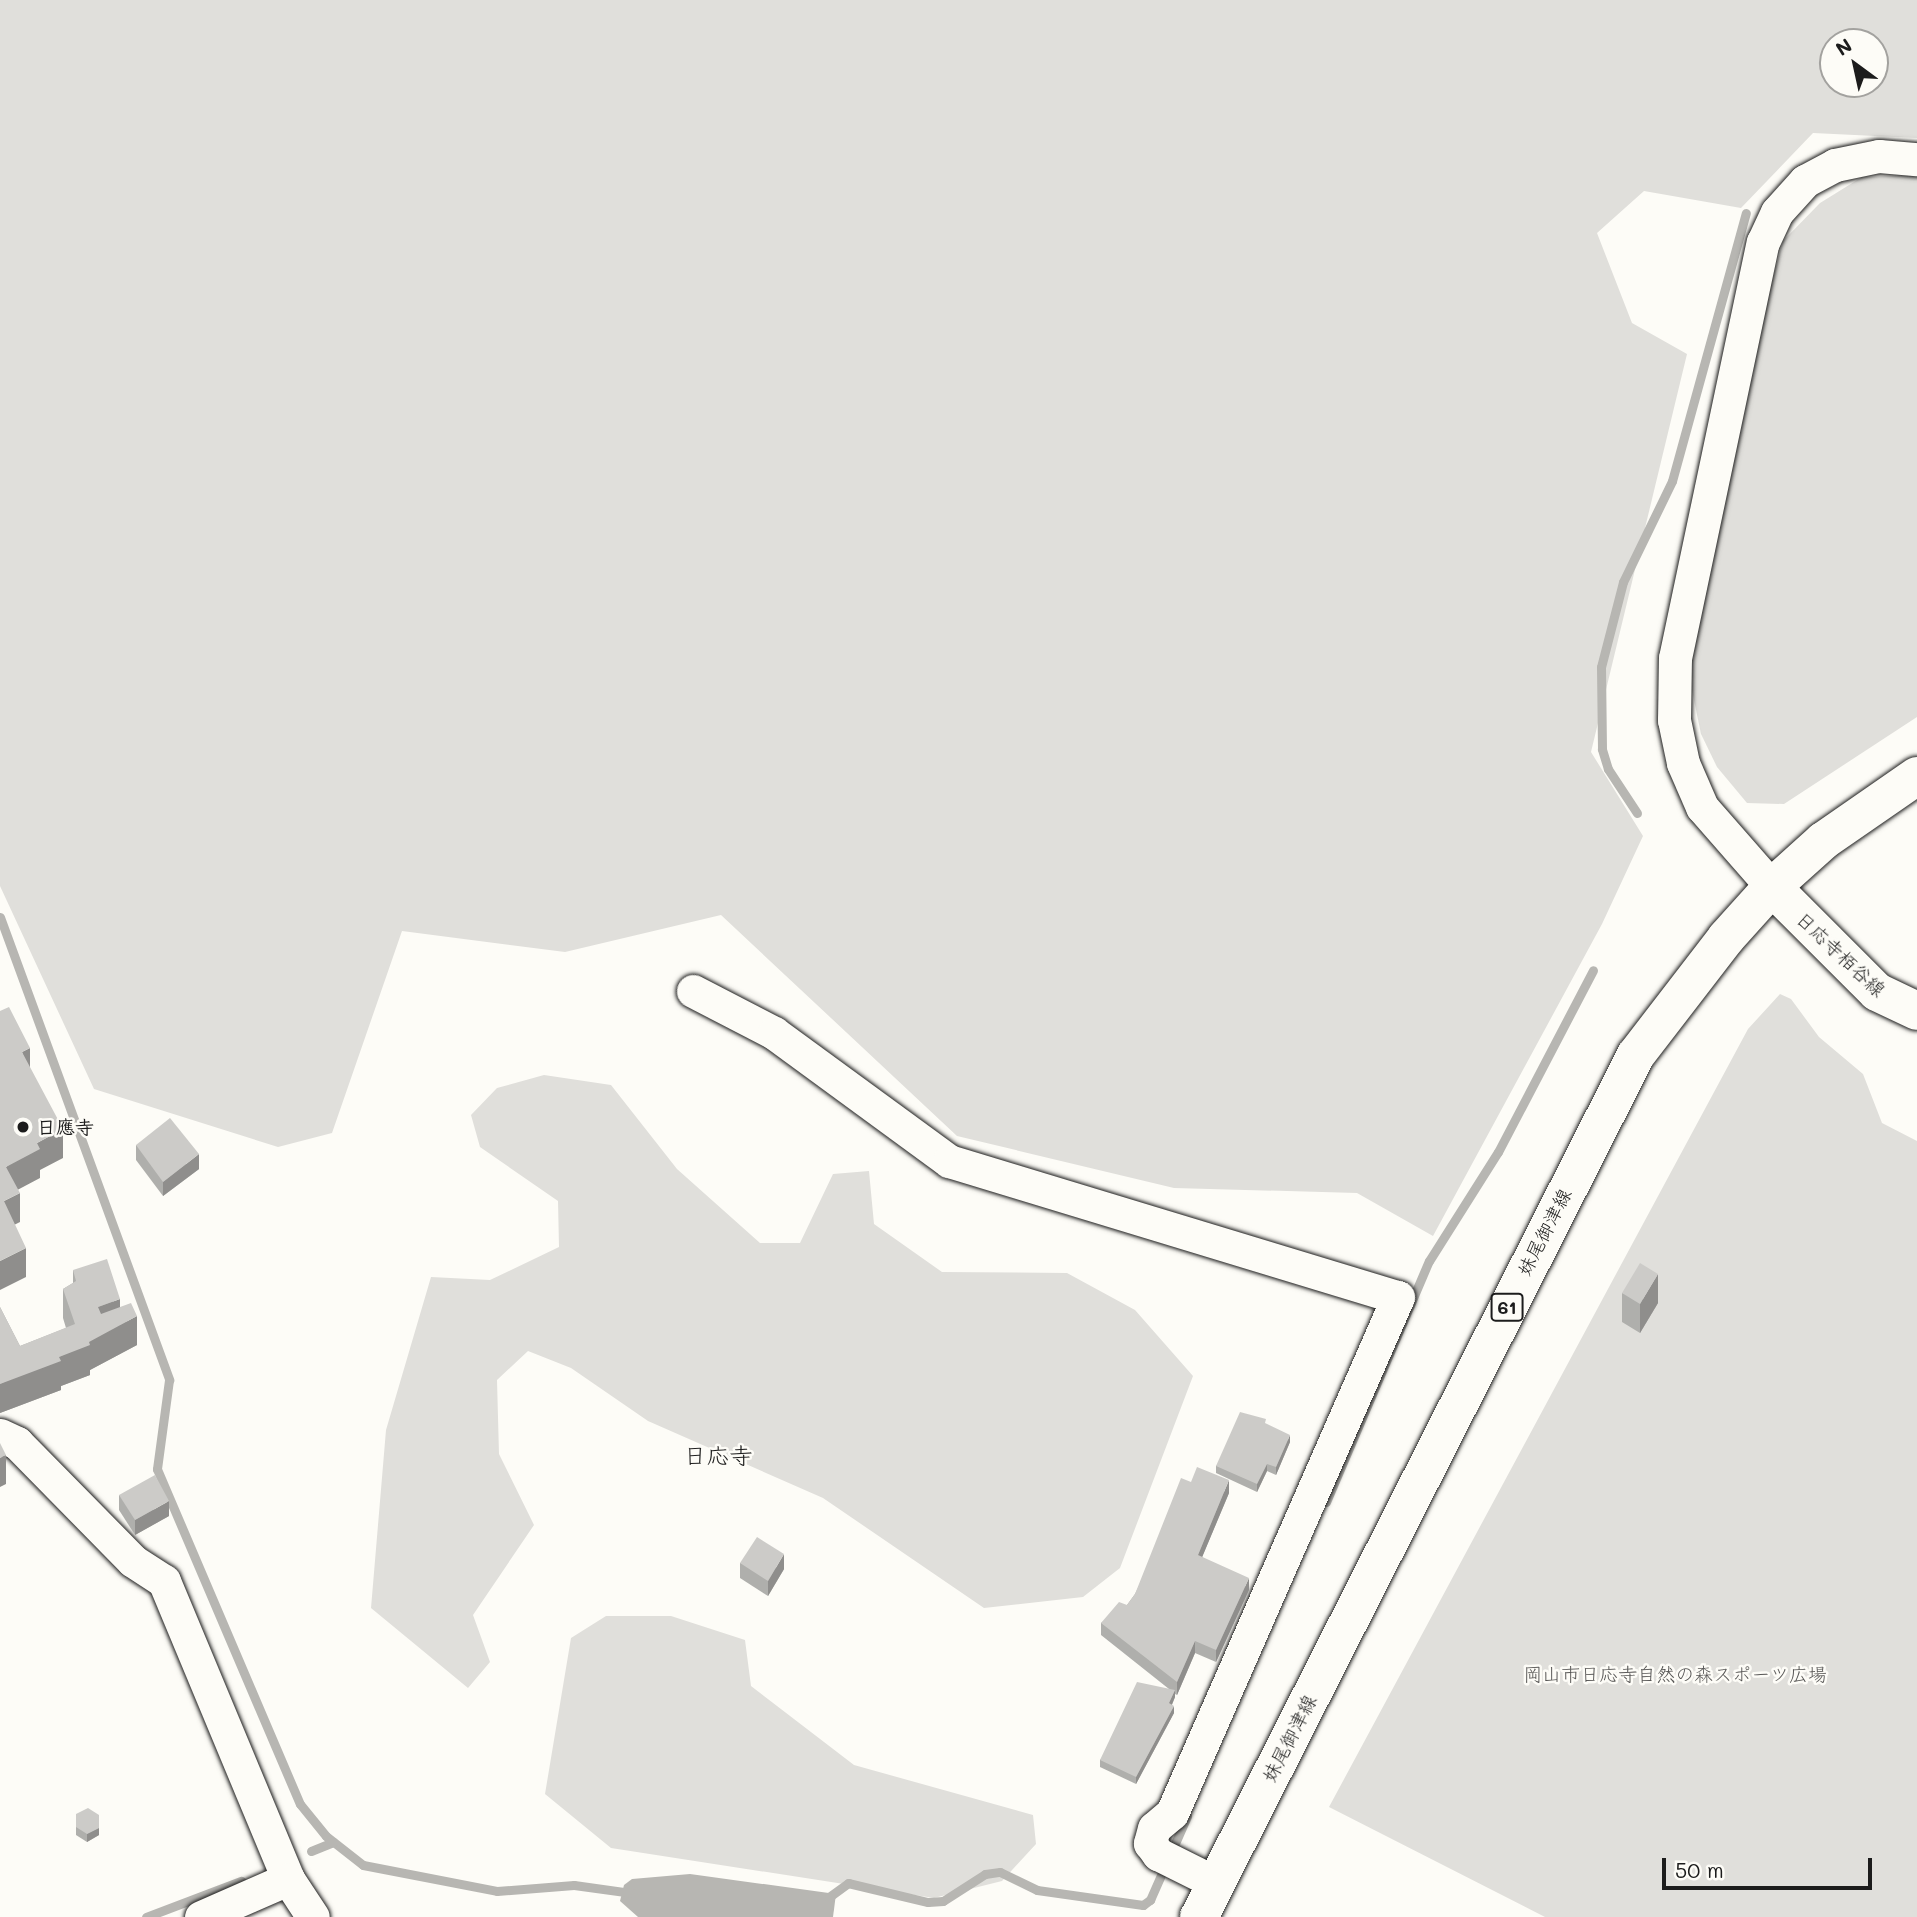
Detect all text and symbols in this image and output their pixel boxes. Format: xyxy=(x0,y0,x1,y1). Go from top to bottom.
north arrow xyxy=(1819,28,1889,98)
text: N xyxy=(1831,32,1856,61)
street label: 日応寺栢谷線 xyxy=(1792,907,1890,1001)
place label: 日應寺 xyxy=(37,1116,94,1138)
marker: 日應寺 xyxy=(15,1119,31,1135)
street label: 妹尾御津線 xyxy=(1512,1185,1576,1279)
road number: 61 xyxy=(1490,1292,1524,1322)
district label: 日応寺 xyxy=(684,1441,752,1469)
park label: 岡山市日応寺自然の森スポーツ広場 xyxy=(1523,1663,1827,1685)
street label: 妹尾御津線 xyxy=(1257,1691,1321,1785)
scale bar xyxy=(1665,1843,1875,1887)
text: 50 m xyxy=(1675,1856,1724,1883)

